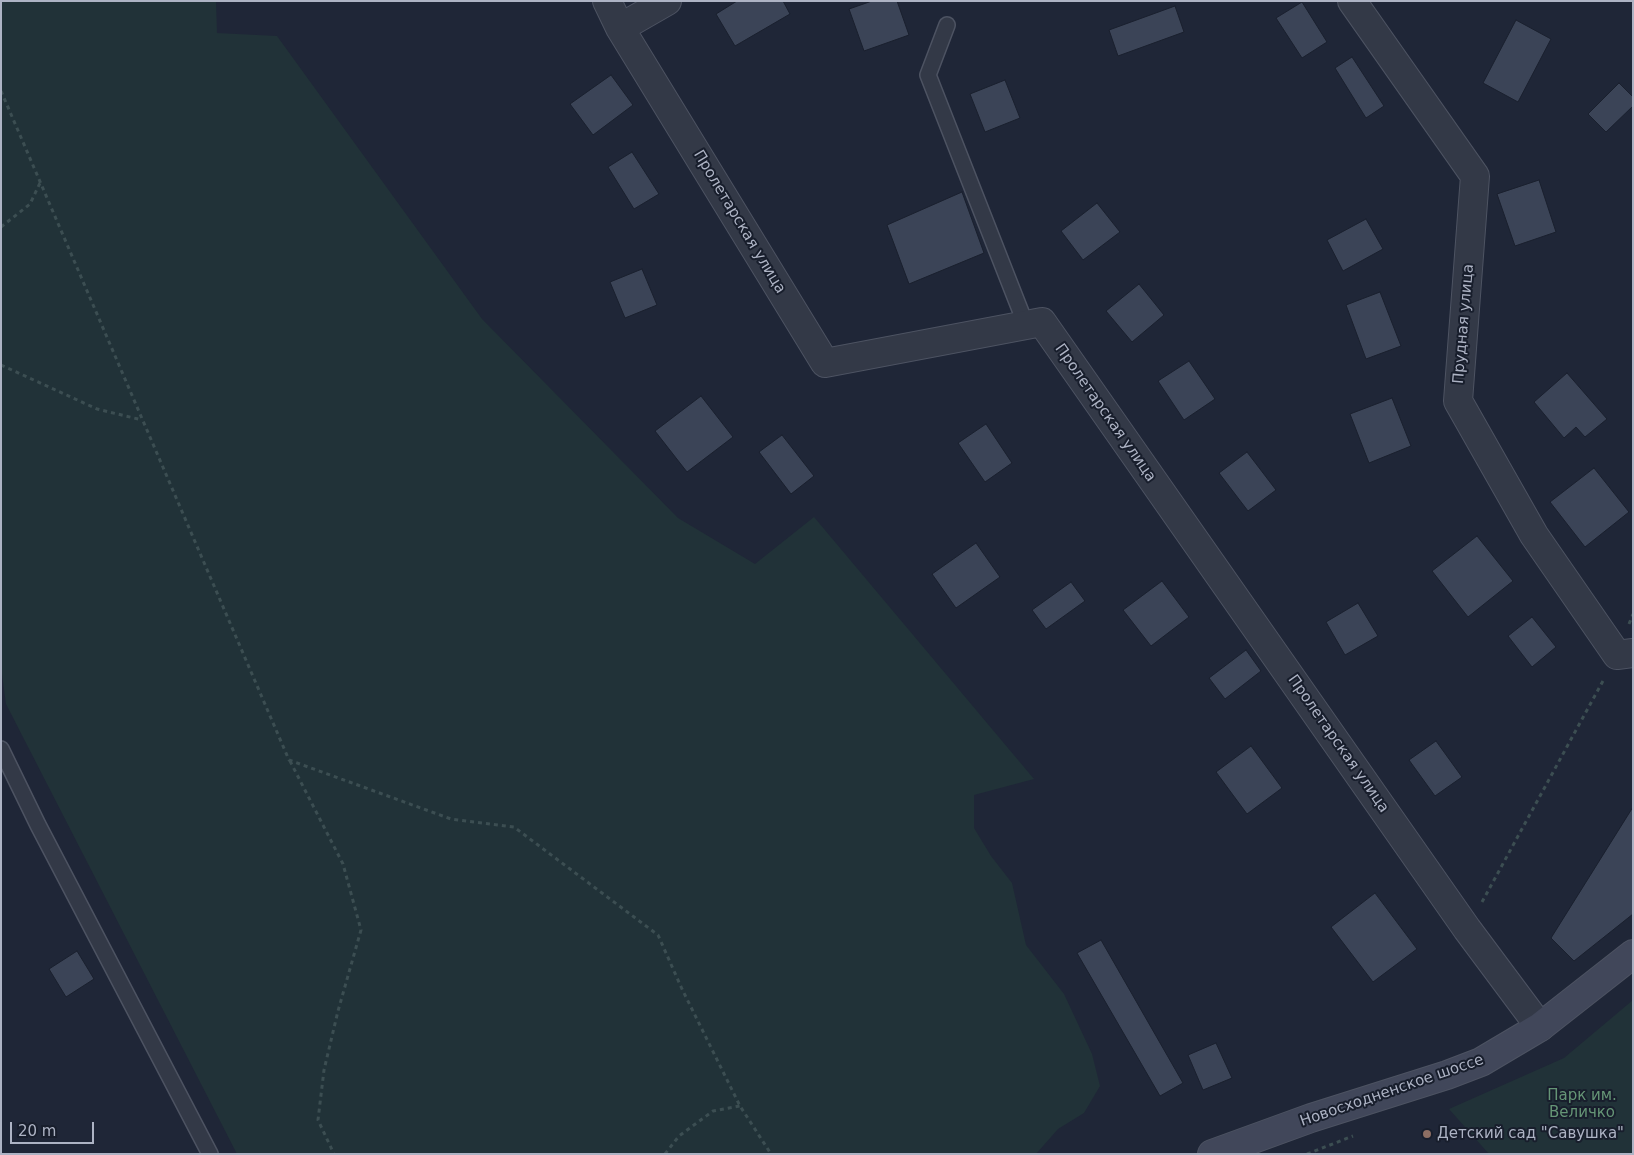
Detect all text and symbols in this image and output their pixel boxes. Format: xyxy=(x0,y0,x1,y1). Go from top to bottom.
street label: Пролетарская улица xyxy=(689,147,789,297)
street label: Прудная улица xyxy=(1450,263,1478,385)
street label: Пролетарская улица xyxy=(1051,341,1159,485)
street label: Пролетарская улица xyxy=(1284,672,1392,816)
street label: Новосходненское шоссе xyxy=(1298,1051,1486,1131)
park label: Парк им. Величко xyxy=(1547,1087,1617,1122)
scale bar xyxy=(12,1112,96,1144)
text: 20 m xyxy=(18,1122,56,1140)
place label: Детский сад "Савушка" xyxy=(1437,1125,1624,1143)
marker: Детский сад "Савушка" xyxy=(1421,1128,1433,1140)

